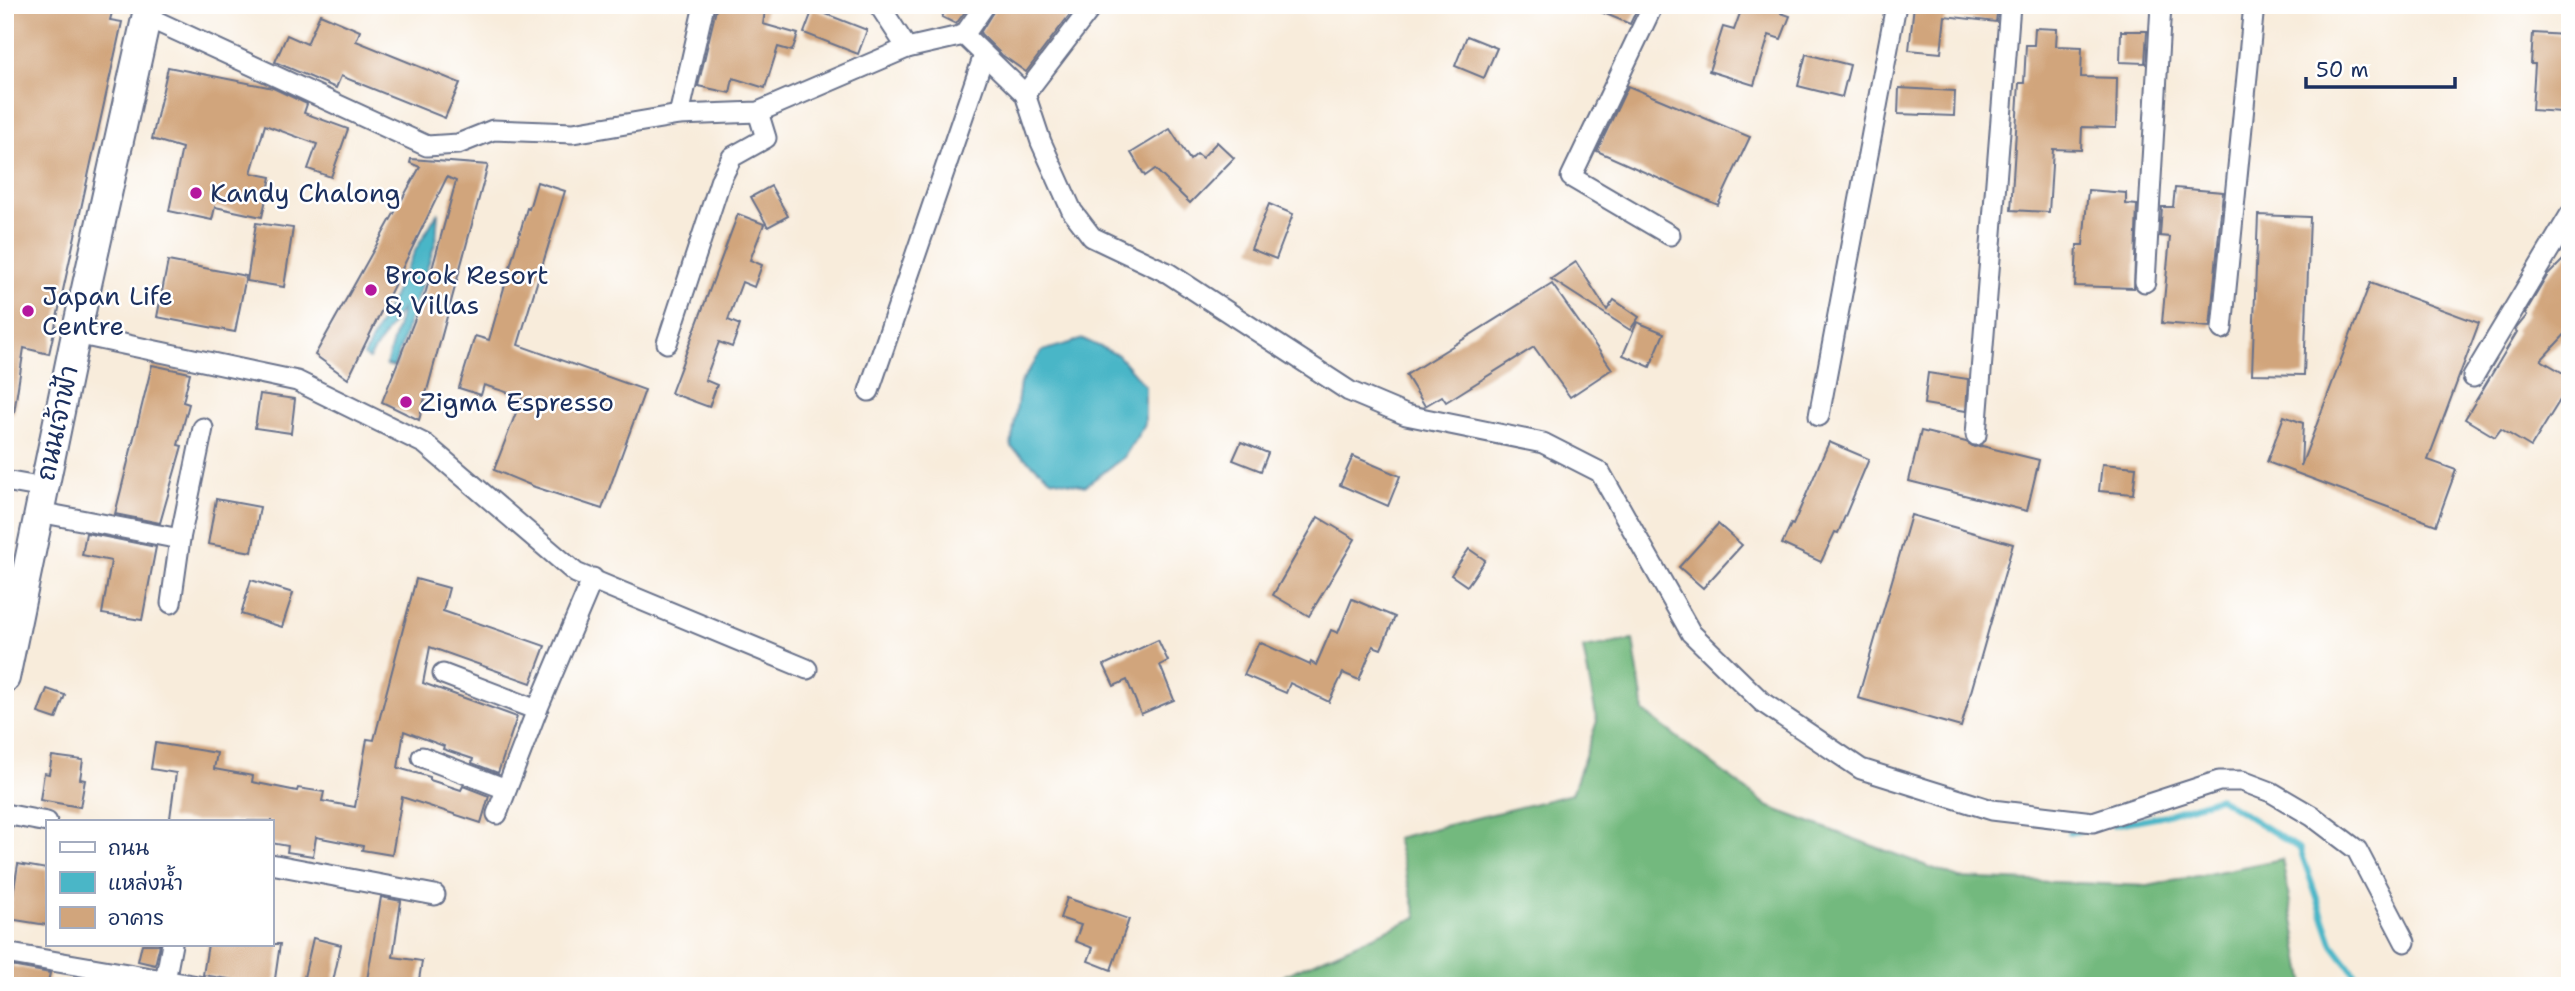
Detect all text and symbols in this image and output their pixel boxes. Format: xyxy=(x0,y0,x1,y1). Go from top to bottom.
scale bar xyxy=(2306,46,2454,90)
text: 50 m xyxy=(2316,56,2369,84)
place label: Kandy Chalong xyxy=(210,175,401,210)
marker: Kandy Chalong xyxy=(188,185,204,201)
place label: Brook Resort & Villas xyxy=(385,257,549,322)
place label: Japan Life Centre xyxy=(42,278,173,343)
marker: Brook Resort & Villas xyxy=(363,282,379,298)
marker: Japan Life Centre xyxy=(20,303,36,319)
street label: ถนนเจ้าฟ้า xyxy=(27,362,86,484)
place label: Zigma Espresso xyxy=(420,384,614,419)
marker: Zigma Espresso xyxy=(398,394,414,410)
legend xyxy=(46,820,273,946)
text: ถนน xyxy=(108,834,149,862)
text: แหล่งน้ำ xyxy=(108,864,183,897)
text: อาคาร xyxy=(108,904,164,932)

